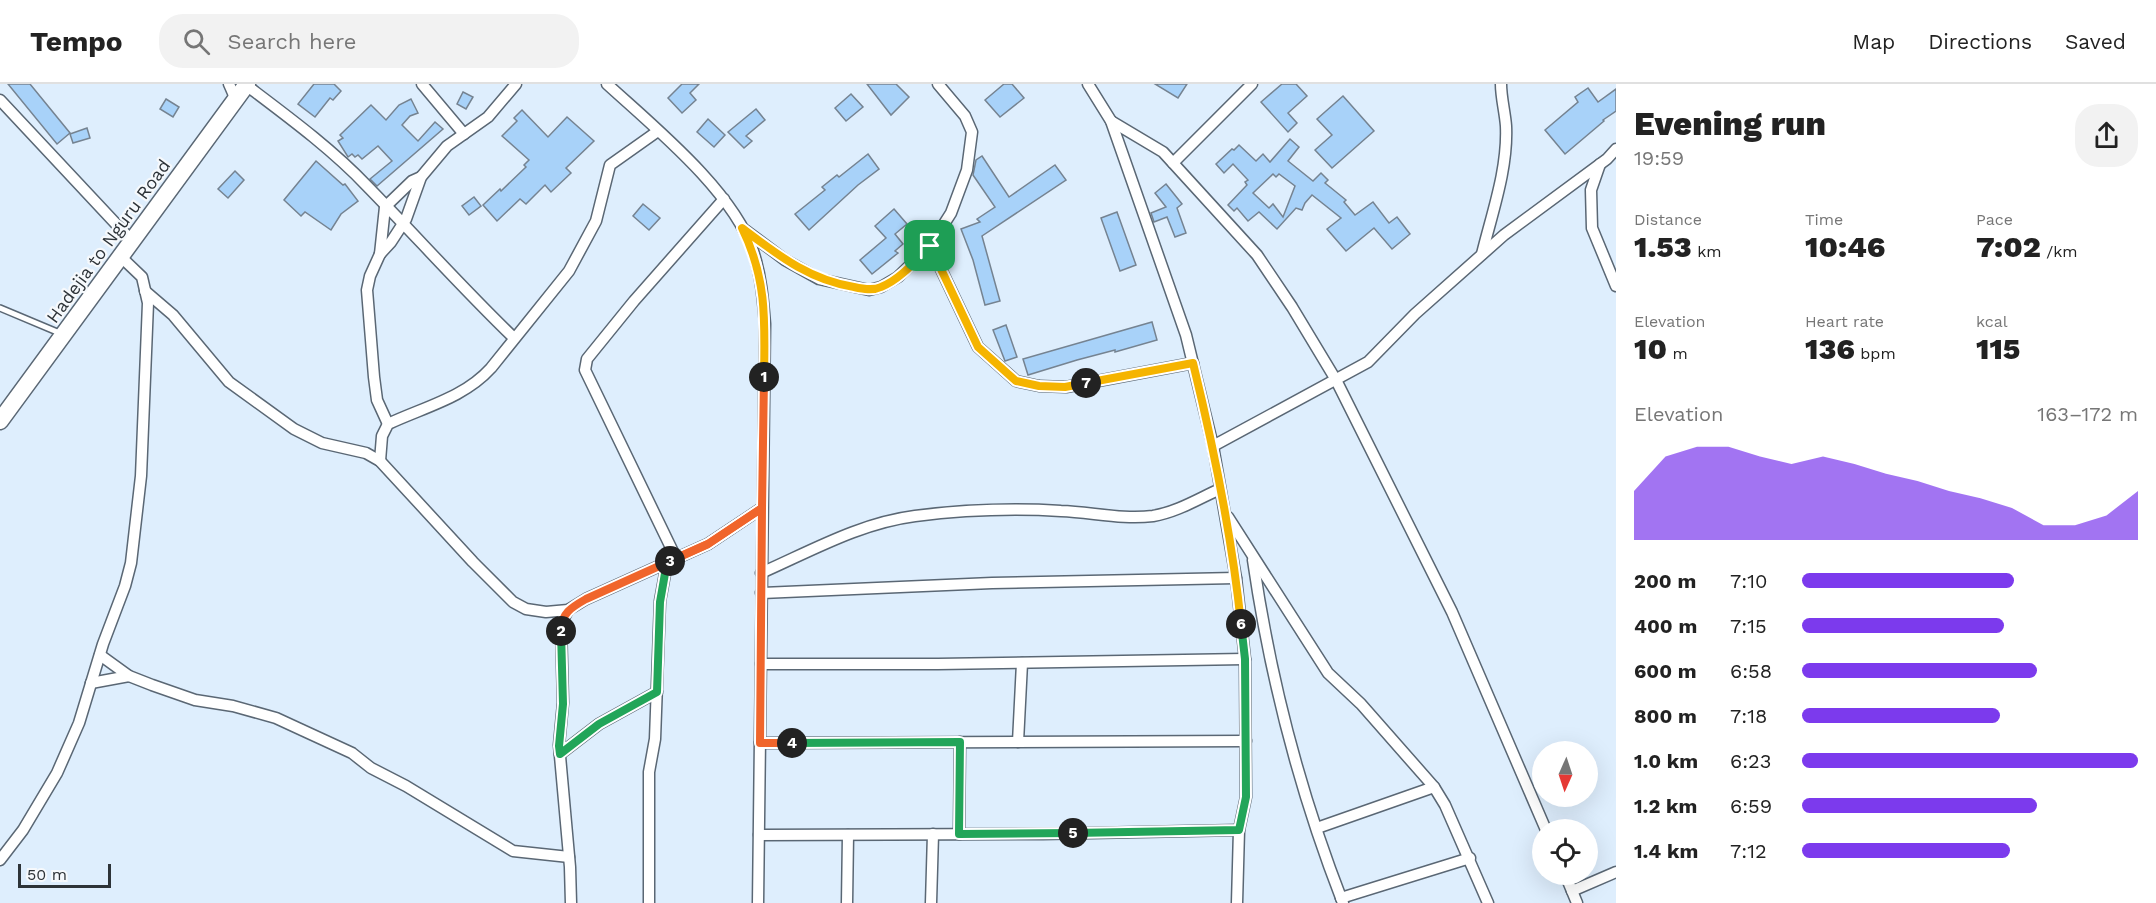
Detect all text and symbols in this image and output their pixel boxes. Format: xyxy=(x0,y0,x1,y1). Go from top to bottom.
search box xyxy=(159,14,579,68)
text: Tempo xyxy=(30,25,123,58)
icon: search xyxy=(180,25,213,58)
text: Search here xyxy=(228,29,357,54)
text: Map xyxy=(1852,29,1895,54)
text: Directions xyxy=(1928,29,2032,54)
text: Saved xyxy=(2065,29,2126,54)
text: Evening run xyxy=(1634,104,1826,143)
button: share xyxy=(2075,104,2138,167)
text: 19:59 xyxy=(1634,146,1684,170)
street label: Hadejia to Nguru Road xyxy=(42,155,174,327)
text: Distance xyxy=(1634,210,1702,229)
text: Time xyxy=(1805,210,1843,229)
text: Pace xyxy=(1976,210,2013,229)
pin xyxy=(904,220,955,271)
icon: arrive xyxy=(913,229,946,262)
text: 1.53 xyxy=(1634,229,1692,264)
text: 10:46 xyxy=(1805,229,1885,264)
text: 7:02 xyxy=(1976,229,2041,264)
text: km xyxy=(1692,242,1722,261)
text: /km xyxy=(2041,242,2077,261)
text: Elevation xyxy=(1634,312,1705,331)
text: Heart rate xyxy=(1805,312,1884,331)
text: kcal xyxy=(1976,312,2008,331)
text: 10 xyxy=(1634,331,1667,366)
text: 136 xyxy=(1805,331,1855,366)
text: 115 xyxy=(1976,331,2020,366)
text: m xyxy=(1667,344,1688,363)
text: bpm xyxy=(1855,344,1896,363)
pin: 1 xyxy=(749,362,779,392)
text: 1 xyxy=(761,367,767,386)
pin: 7 xyxy=(1071,368,1101,398)
text: 7 xyxy=(1081,373,1091,392)
text: Elevation xyxy=(1634,402,1723,426)
text: 163–172 m xyxy=(2037,402,2138,426)
pin: 3 xyxy=(655,546,685,576)
text: 3 xyxy=(665,551,675,570)
text: 200 m xyxy=(1634,569,1696,593)
text: 7:10 xyxy=(1730,569,1767,593)
pin: 6 xyxy=(1226,609,1256,639)
text: 6 xyxy=(1236,614,1246,633)
text: 400 m xyxy=(1634,614,1697,638)
text: 7:15 xyxy=(1730,614,1767,638)
pin: 2 xyxy=(546,616,576,646)
text: 2 xyxy=(556,621,566,640)
text: 600 m xyxy=(1634,659,1697,683)
text: 6:58 xyxy=(1730,659,1772,683)
text: 800 m xyxy=(1634,704,1697,728)
text: 7:18 xyxy=(1730,704,1767,728)
pin: 4 xyxy=(777,728,807,758)
text: 4 xyxy=(787,733,797,752)
north arrow xyxy=(1532,741,1598,807)
map controls xyxy=(1532,741,1598,885)
text: 1.0 km xyxy=(1634,749,1698,773)
text: 6:23 xyxy=(1730,749,1771,773)
text: 1.2 km xyxy=(1634,794,1697,818)
text: 6:59 xyxy=(1730,794,1772,818)
pin: 5 xyxy=(1058,818,1088,848)
button: locate xyxy=(1532,819,1598,885)
text: 5 xyxy=(1068,823,1078,842)
text: 1.4 km xyxy=(1634,839,1698,863)
text: 7:12 xyxy=(1730,839,1767,863)
scale bar xyxy=(18,861,111,888)
text: 50 m xyxy=(27,865,67,884)

